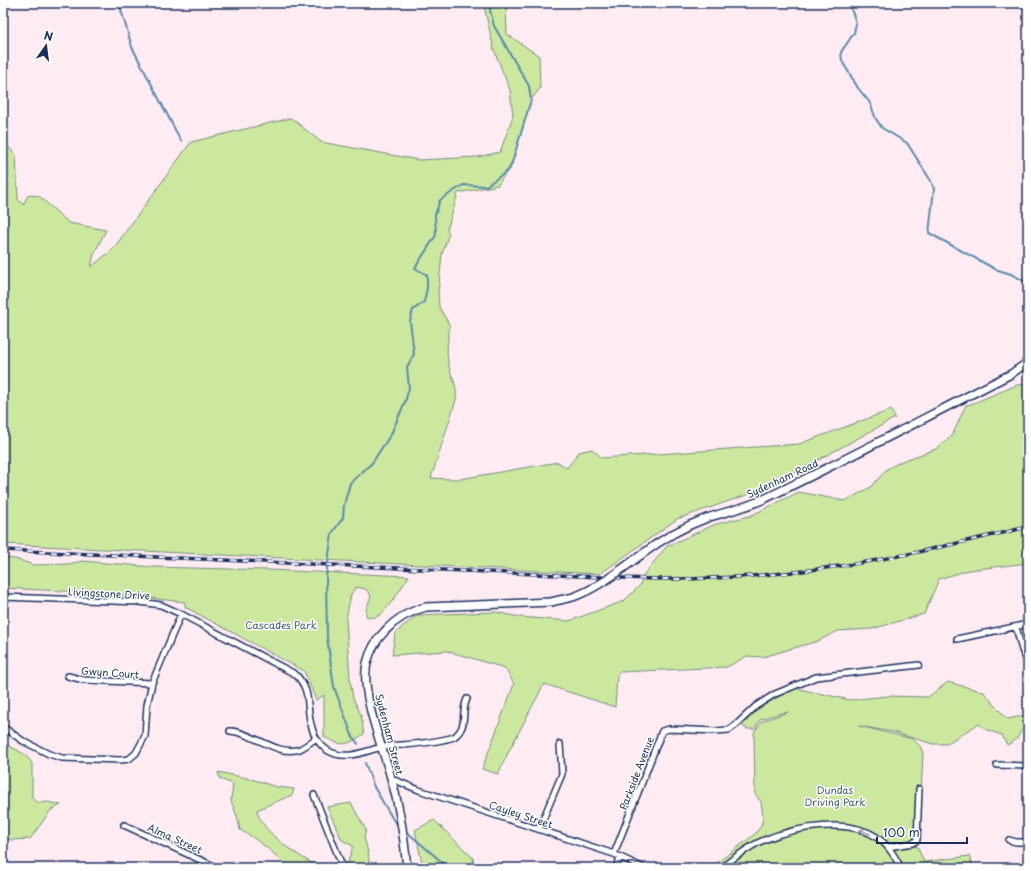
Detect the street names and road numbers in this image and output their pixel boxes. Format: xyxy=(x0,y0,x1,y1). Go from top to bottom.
street label: Sydenham Road xyxy=(744,455,821,502)
street label: Livingstone Drive xyxy=(68,583,150,603)
street label: Gwyn Court xyxy=(81,662,139,682)
street label: Sydenham Street xyxy=(371,692,408,776)
street label: Parkside Avenue xyxy=(615,734,657,812)
street label: Cayley Street xyxy=(487,797,555,832)
street label: Alma Street xyxy=(145,819,205,857)

